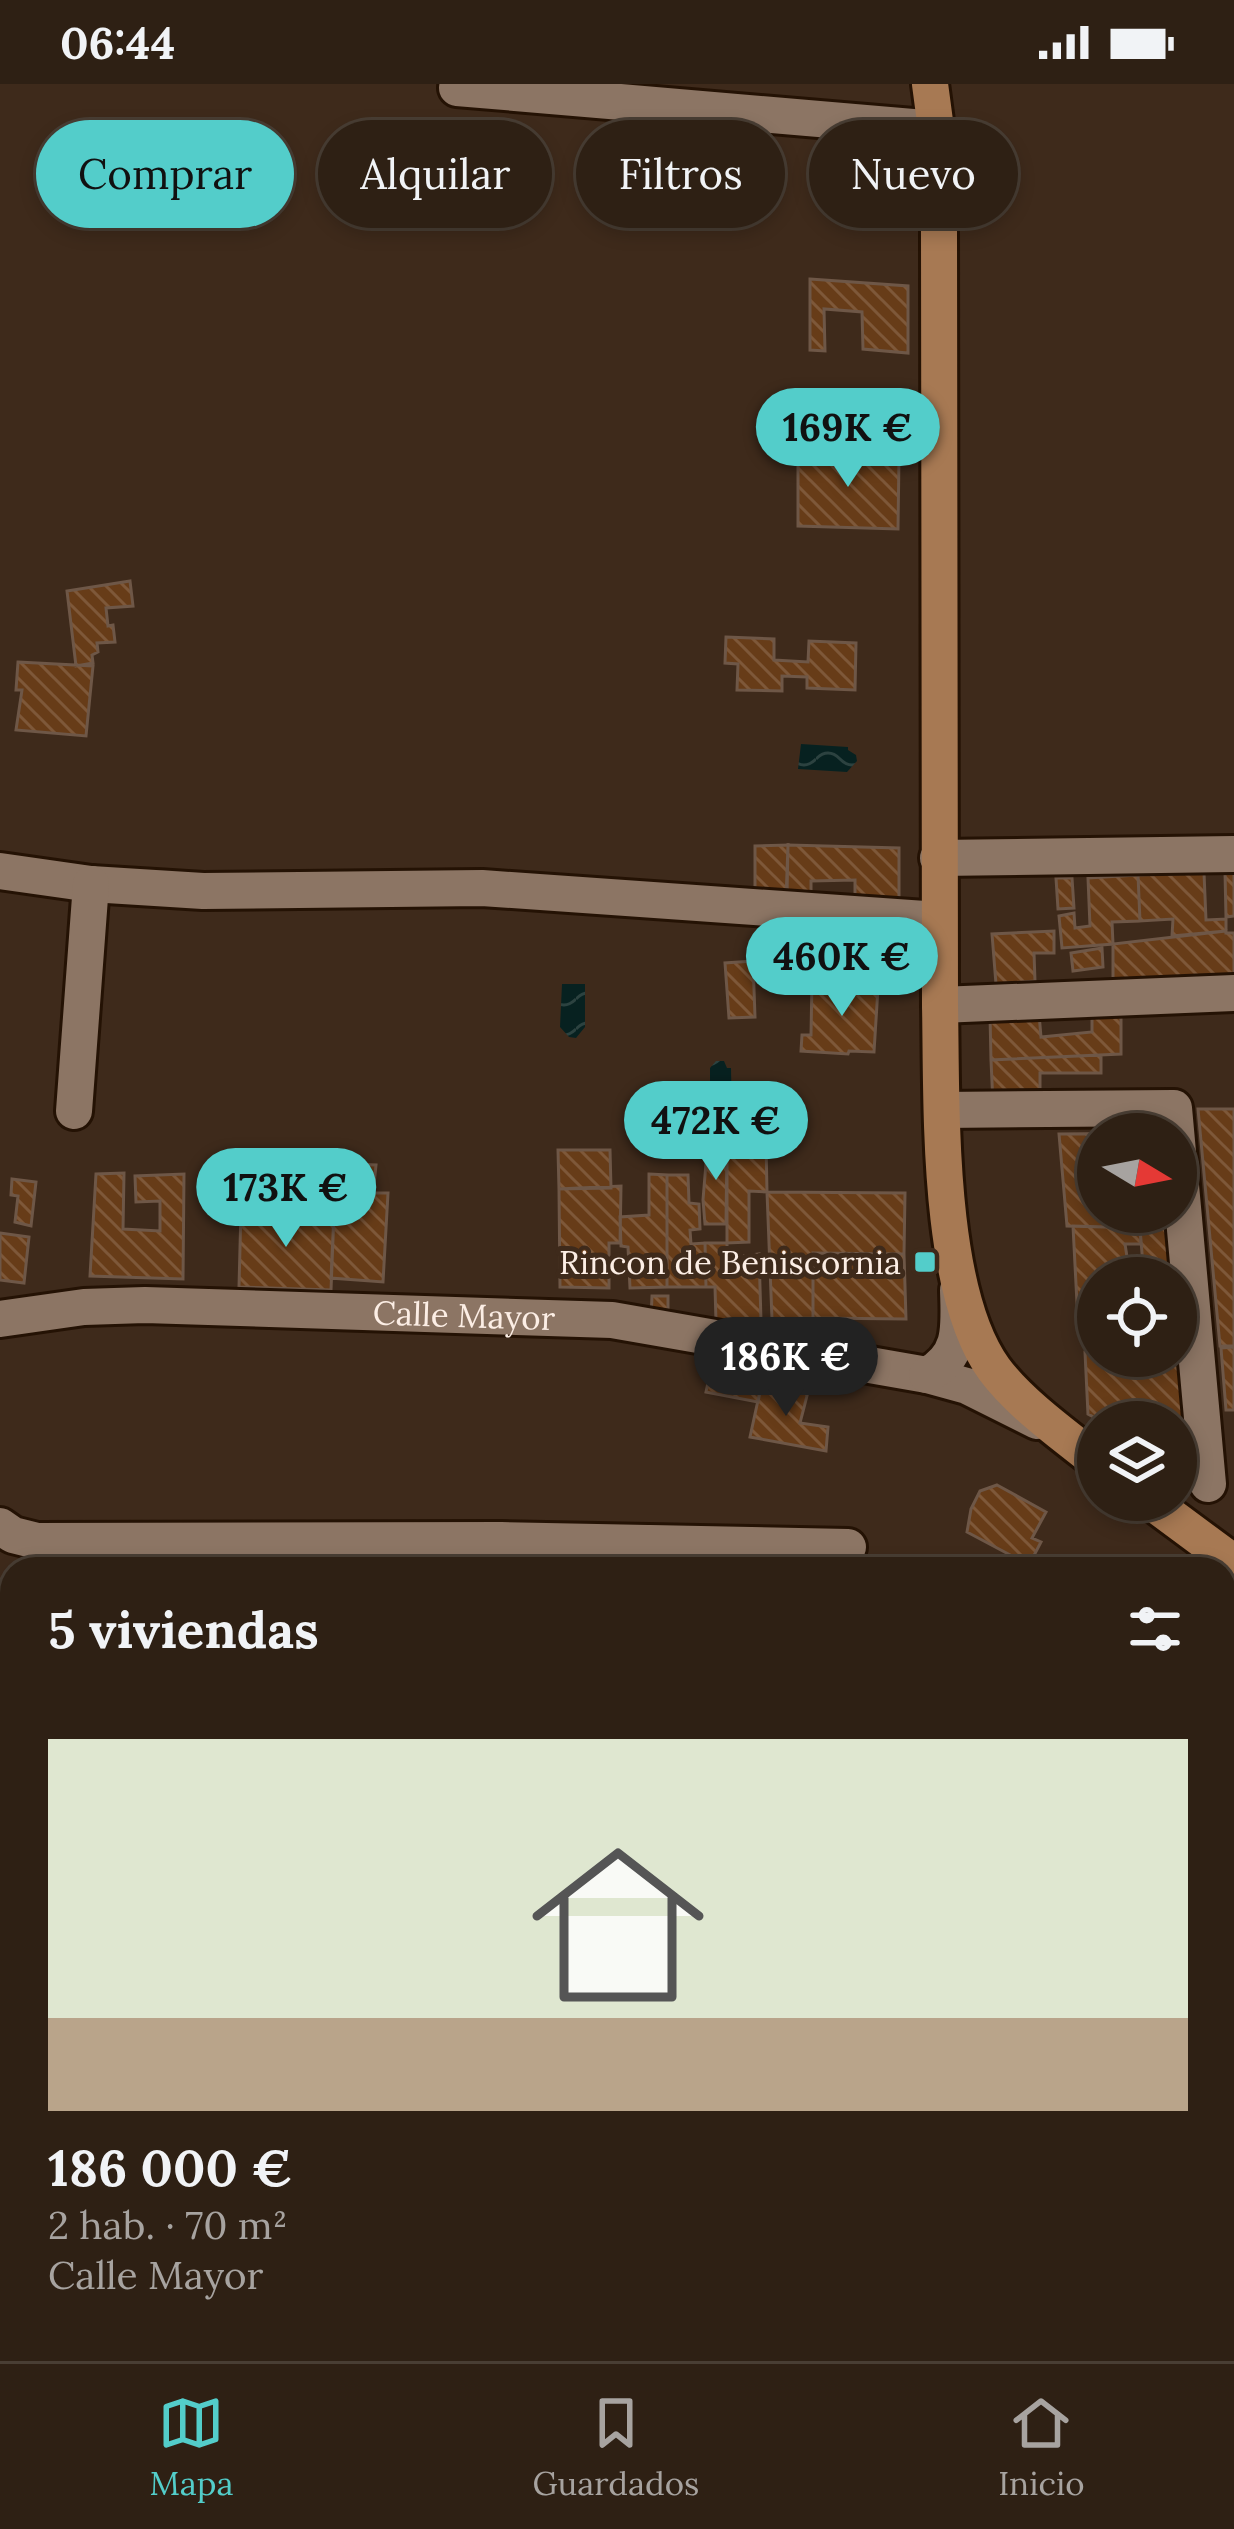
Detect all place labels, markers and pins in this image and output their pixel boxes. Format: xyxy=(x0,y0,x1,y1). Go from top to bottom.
pin: 169K € xyxy=(750,388,946,490)
pin: 460K € xyxy=(744,917,940,1019)
pin: 472K € xyxy=(618,1081,814,1183)
pin: 173K € xyxy=(188,1148,384,1250)
place label: Rincon de Beniscornia xyxy=(559,1241,901,1283)
marker: Rincon de Beniscornia xyxy=(912,1249,938,1275)
pin: 186K € xyxy=(688,1317,884,1419)

